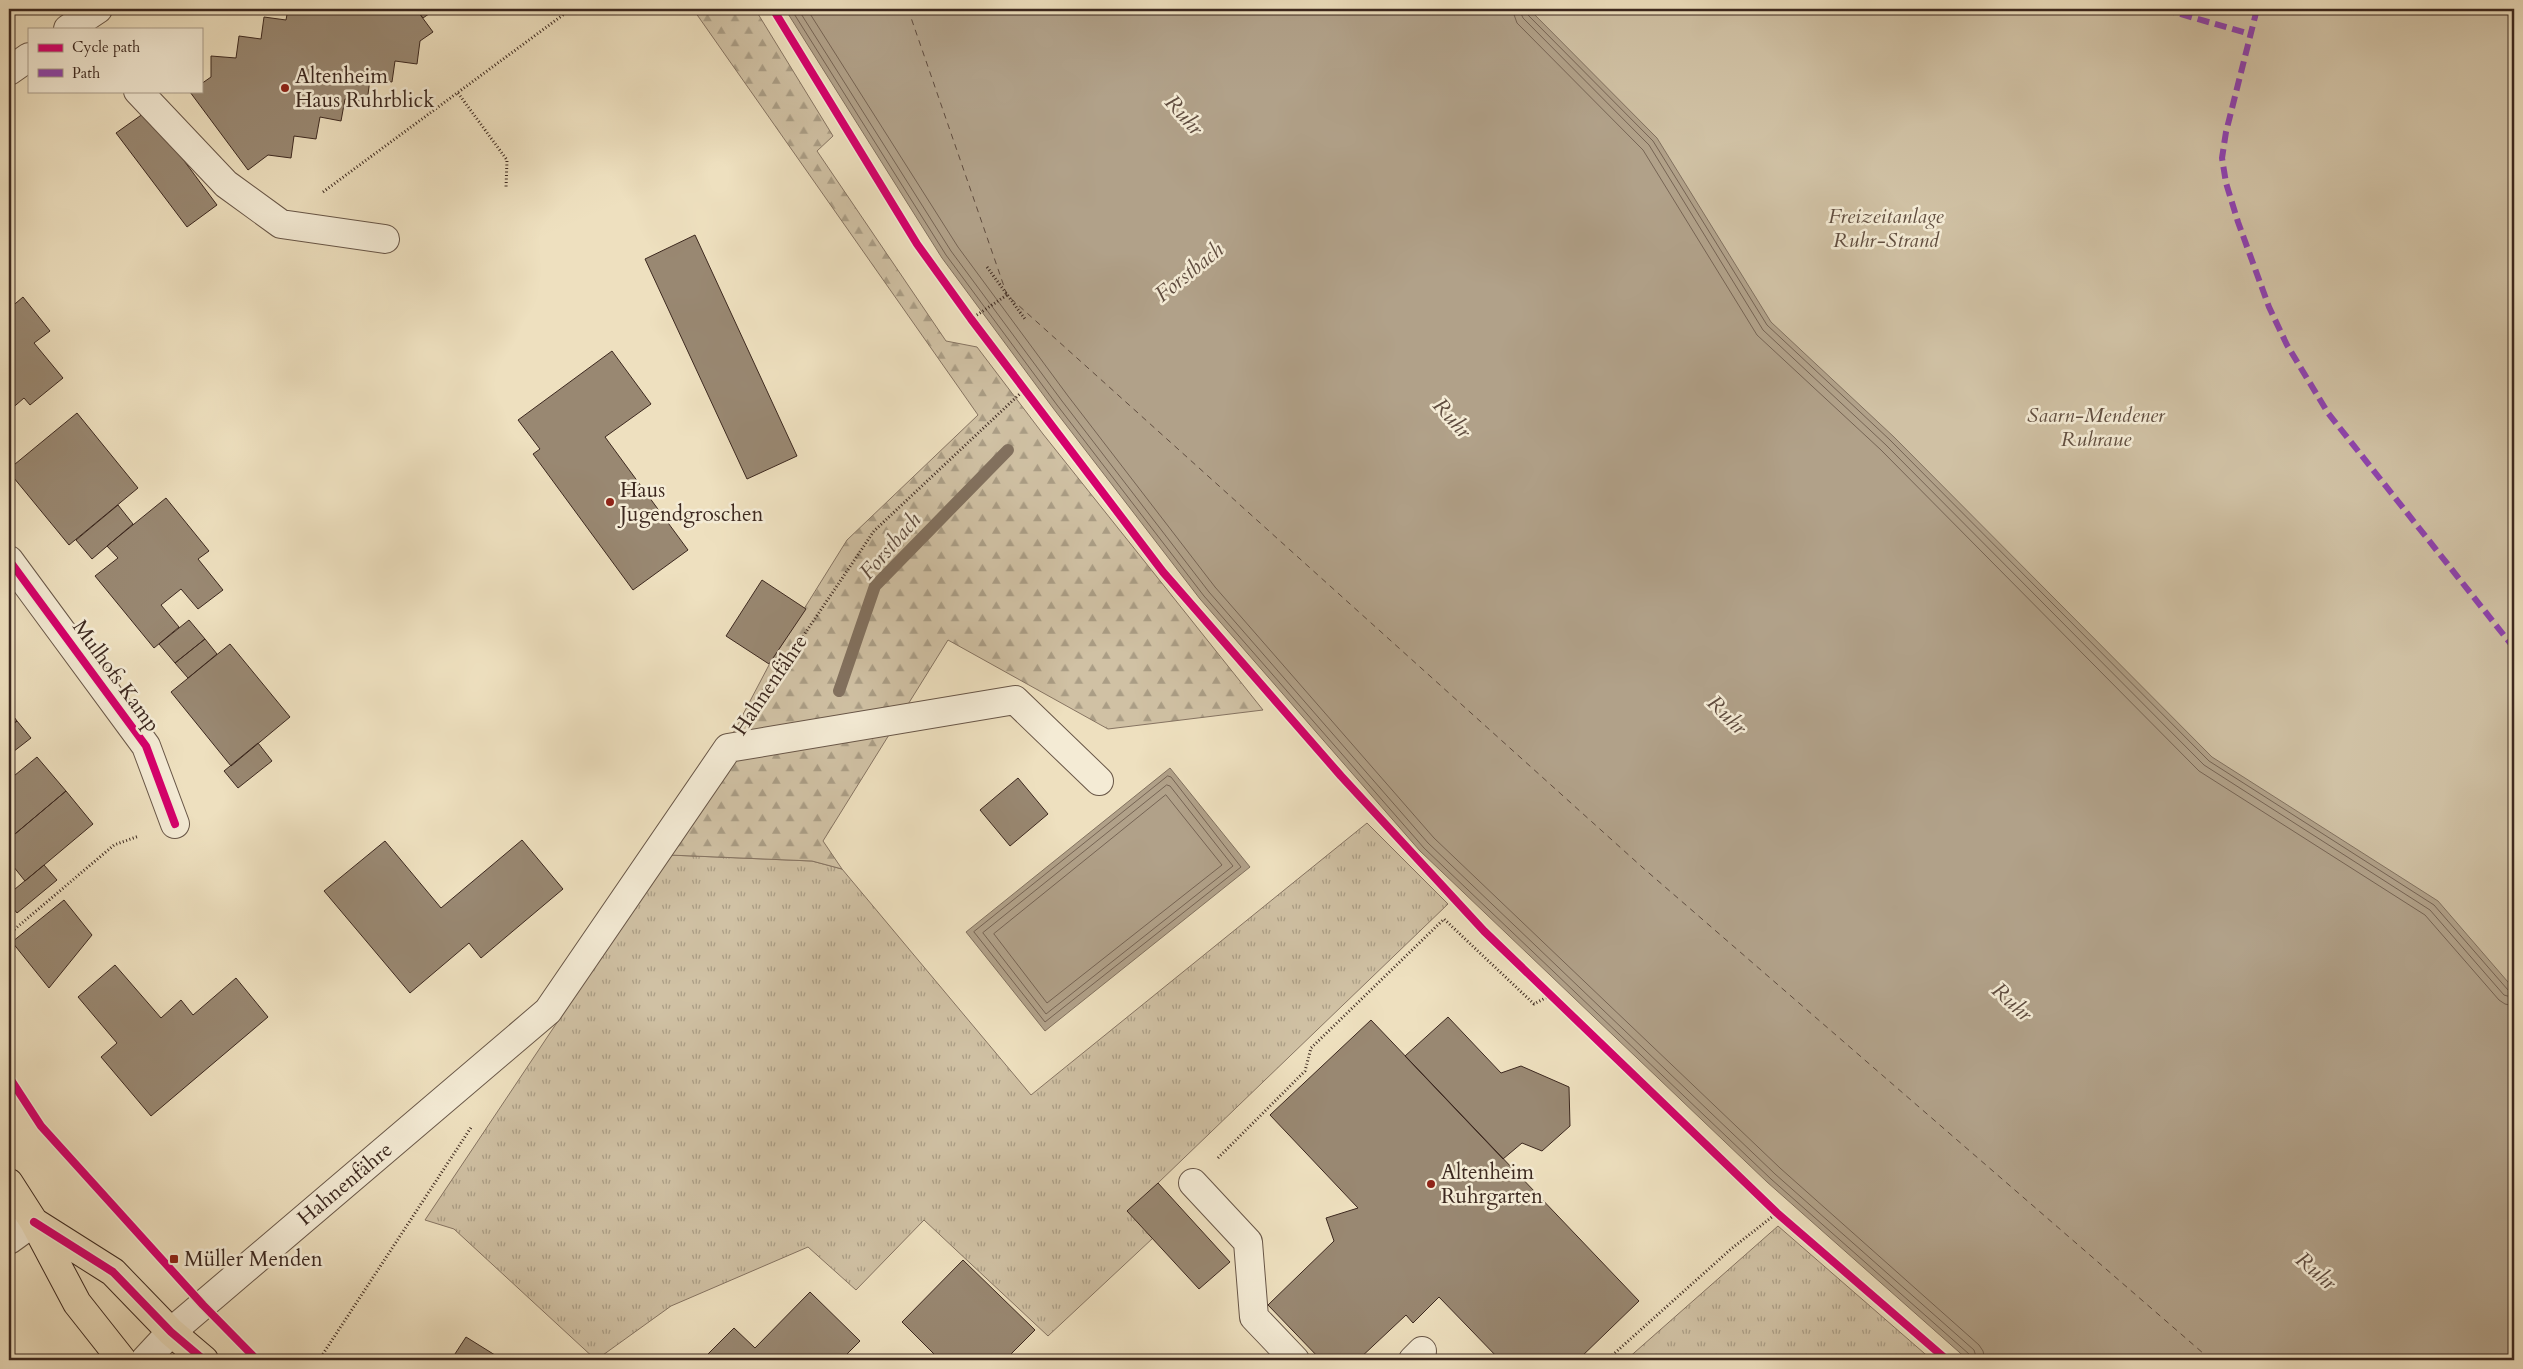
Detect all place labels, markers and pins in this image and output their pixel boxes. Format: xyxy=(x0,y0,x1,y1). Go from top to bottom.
place label: Altenheim Haus Ruhrblick xyxy=(295,62,435,115)
marker: Altenheim Haus Ruhrblick xyxy=(279,82,291,94)
place label: Haus Jugendgroschen xyxy=(617,476,763,529)
marker: Haus Jugendgroschen xyxy=(604,496,616,508)
place label: Altenheim Ruhrgarten xyxy=(1441,1158,1543,1211)
marker: Altenheim Ruhrgarten xyxy=(1425,1178,1437,1190)
place label: Müller Menden xyxy=(184,1245,323,1274)
marker: Müller Menden xyxy=(168,1253,180,1265)

